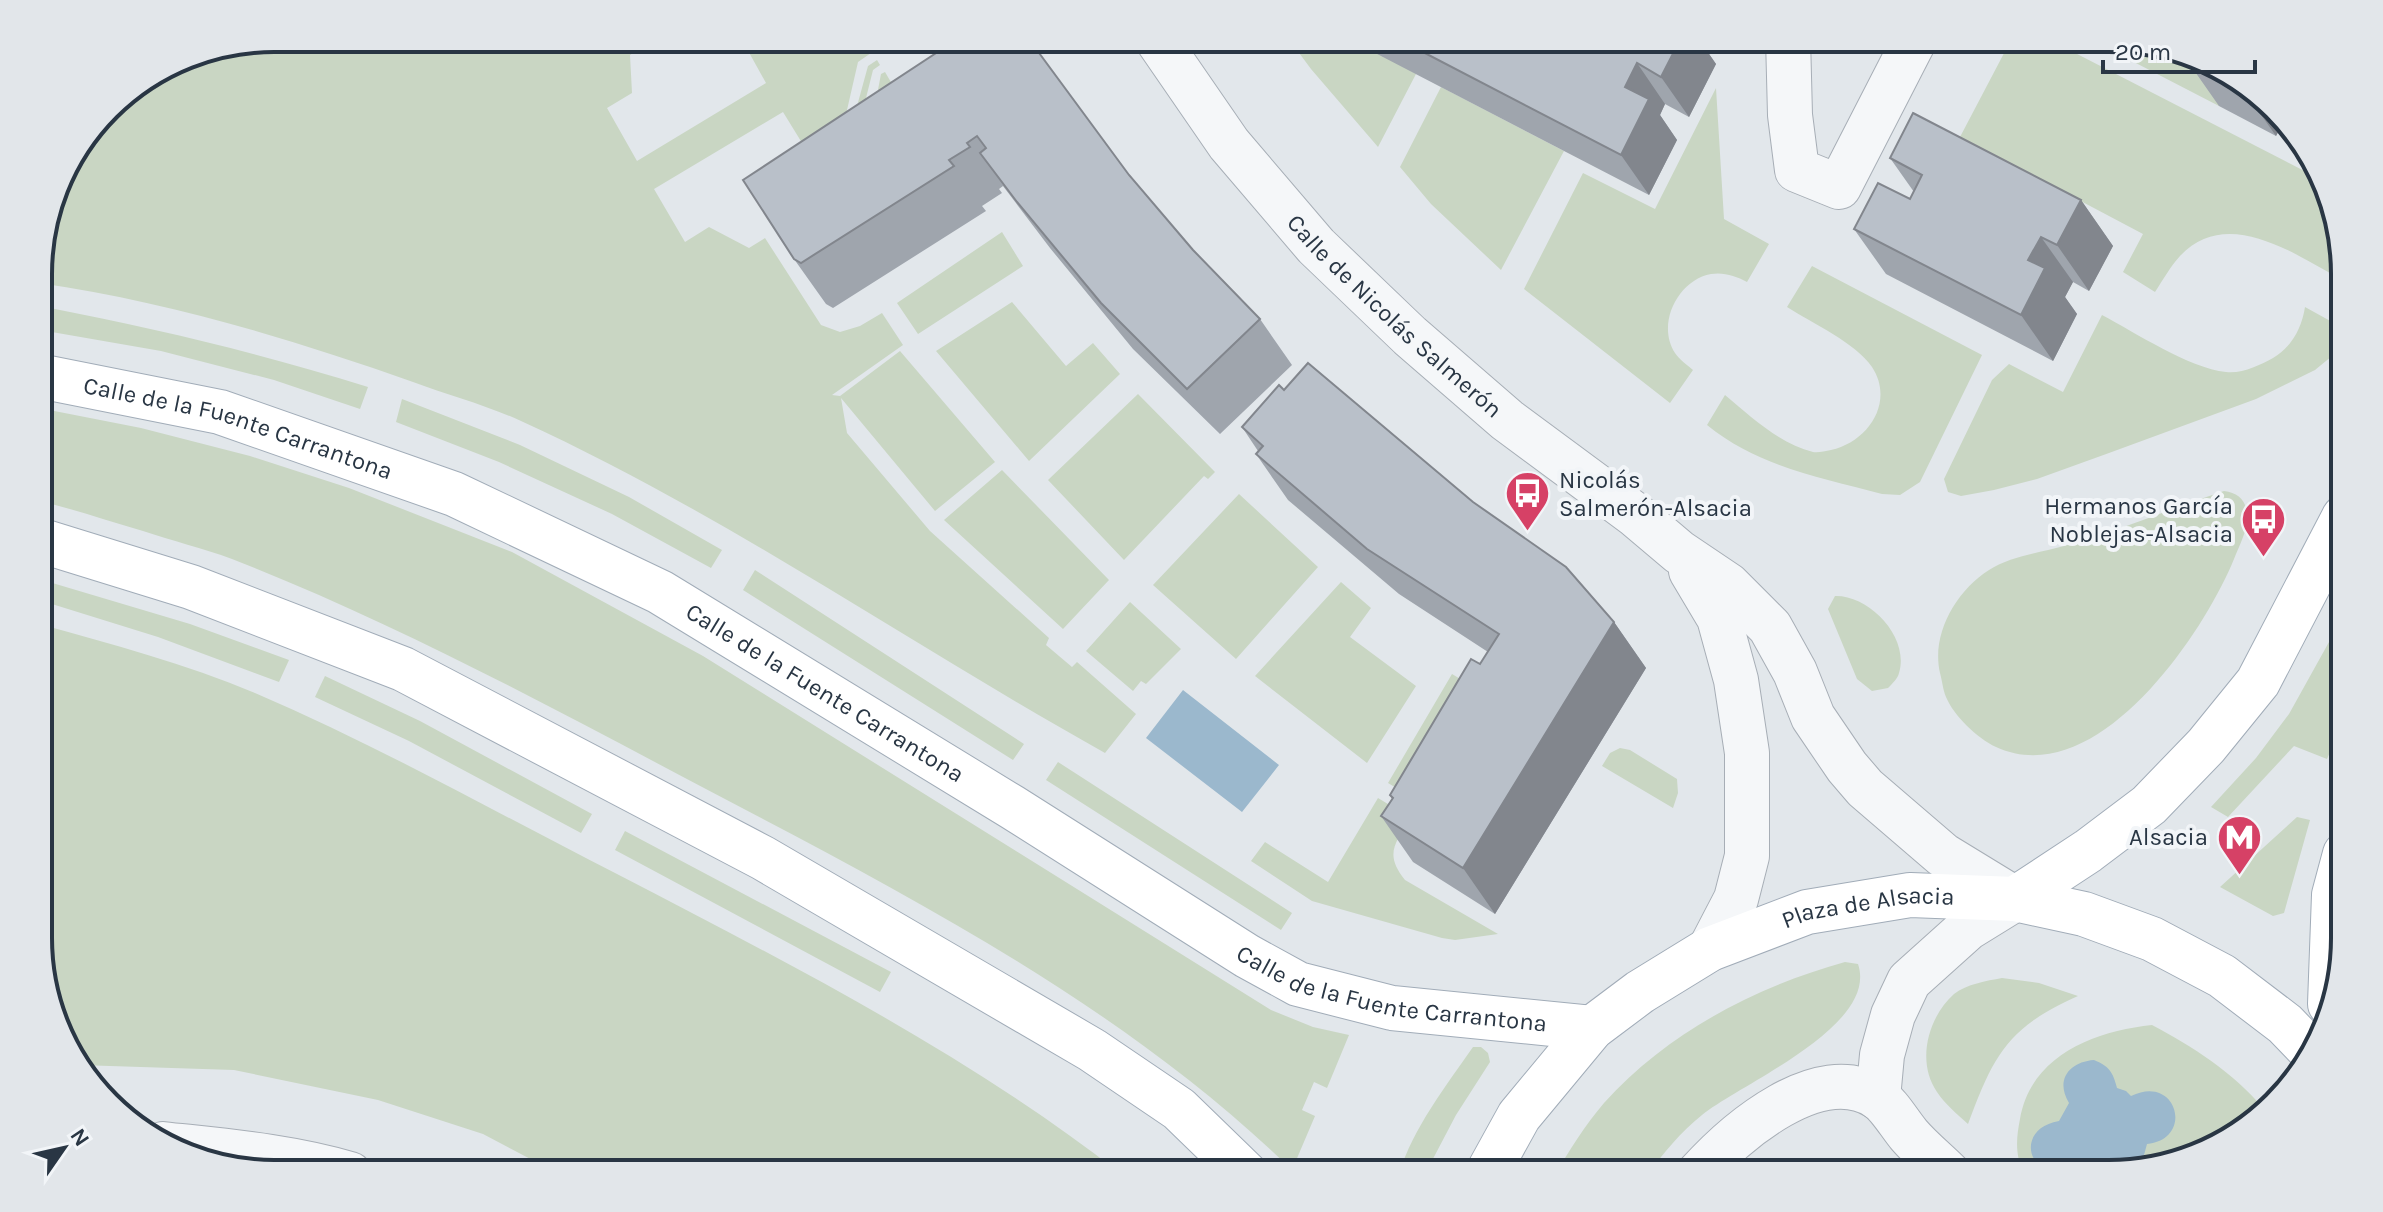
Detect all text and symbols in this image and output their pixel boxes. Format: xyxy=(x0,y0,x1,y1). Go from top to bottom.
scale bar xyxy=(2103,24,2255,74)
text: 20 m xyxy=(2115,38,2171,66)
street label: Calle de Nicolás Salmerón xyxy=(1281,209,1508,423)
street label: Calle de la Fuente Carrantona xyxy=(81,371,396,485)
place label: Nicolás Salmerón-Alsacia xyxy=(1559,466,1752,522)
bus stop icon: Nicolás Salmerón-Alsacia xyxy=(1504,470,1552,533)
place label: Hermanos García Noblejas-Alsacia xyxy=(2044,492,2233,548)
bus stop icon: Hermanos García Noblejas-Alsacia xyxy=(2240,496,2288,559)
street label: Calle de la Fuente Carrantona xyxy=(681,597,969,788)
metro station icon: Alsacia xyxy=(2215,813,2263,876)
place label: Alsacia xyxy=(2129,823,2208,851)
street label: Plaza de Alsacia xyxy=(1778,881,1955,934)
street label: Calle de la Fuente Carrantona xyxy=(1231,939,1548,1037)
north arrow xyxy=(24,1108,104,1188)
text: N xyxy=(65,1124,95,1151)

